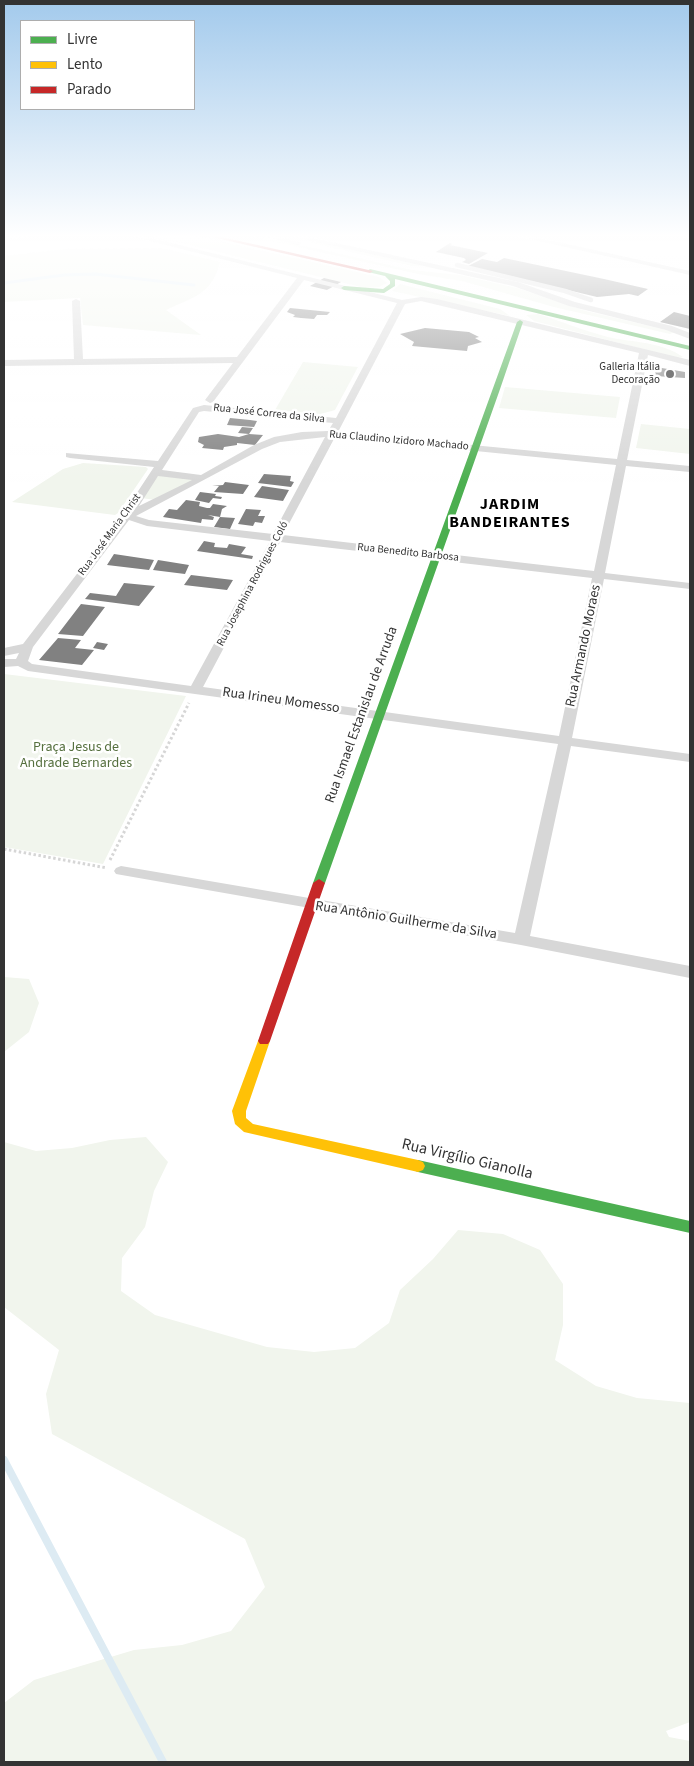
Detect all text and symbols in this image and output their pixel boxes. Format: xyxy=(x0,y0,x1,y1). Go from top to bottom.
legend xyxy=(20,20,195,110)
text: Livre xyxy=(67,29,97,50)
text: Lento xyxy=(67,54,103,75)
text: Parado xyxy=(67,79,111,100)
place label: Galleria Itália Decoração xyxy=(599,361,660,387)
marker: Galleria Itália Decoração xyxy=(664,368,676,380)
street label: Rua José Correa da Silva xyxy=(213,402,325,426)
street label: Rua Claudino Izidoro Machado xyxy=(329,428,469,454)
street label: Rua José Maria Christ xyxy=(76,491,144,579)
district label: JARDIM BANDEIRANTES xyxy=(448,495,572,533)
street label: Rua Josephina Rodrigues Coló xyxy=(214,519,292,649)
street label: Rua Benedito Barbosa xyxy=(357,541,459,565)
street label: Rua Armando Moraes xyxy=(563,583,605,709)
street label: Rua Ismael Estanislau de Arruda xyxy=(322,624,402,806)
street label: Rua Irineu Momesso xyxy=(221,684,341,718)
park label: Praça Jesus de Andrade Bernardes xyxy=(20,740,132,772)
street label: Rua Antônio Guilherme da Silva xyxy=(314,898,498,944)
street label: Rua Virgílio Gianolla xyxy=(400,1136,534,1184)

